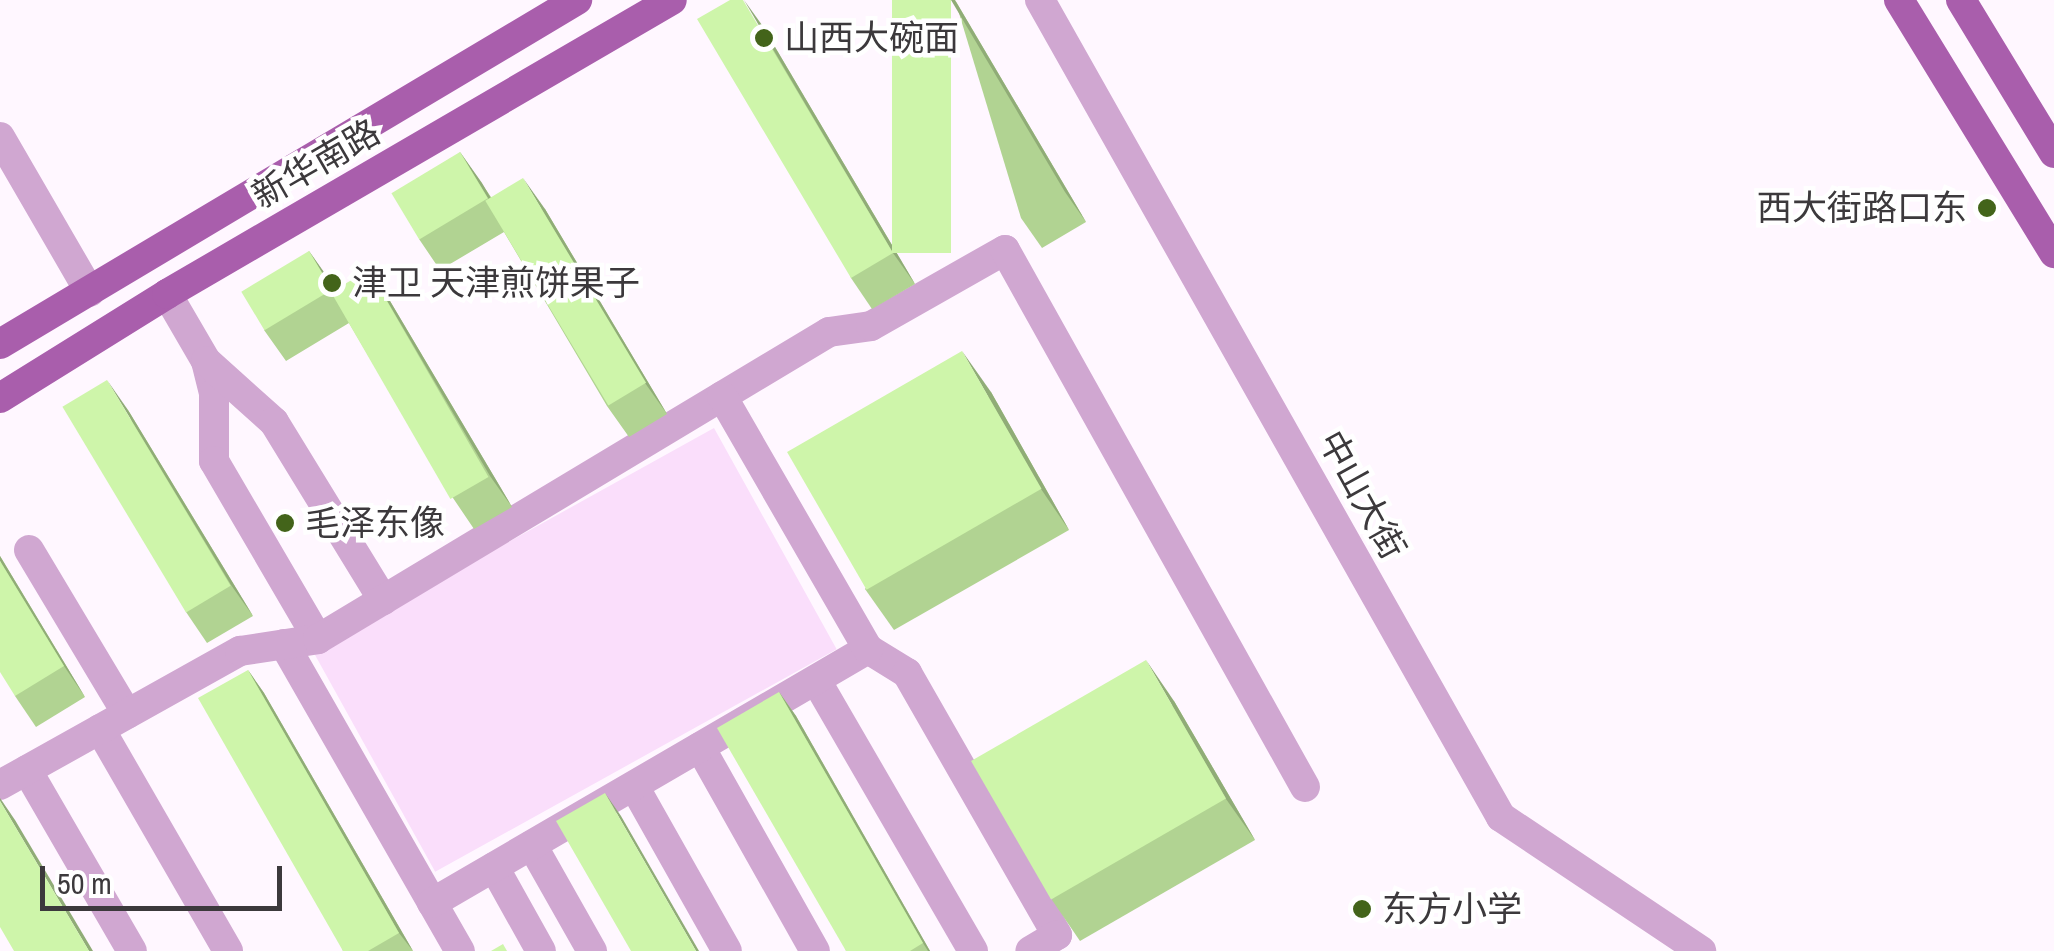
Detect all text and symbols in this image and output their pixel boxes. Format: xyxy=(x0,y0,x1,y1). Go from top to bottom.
place label: 山西大碗面 xyxy=(784,17,959,59)
marker: 山西大碗面 xyxy=(753,27,775,49)
street label: 新华南路 xyxy=(245,111,387,217)
place label: 西大街路口东 xyxy=(1757,187,1967,229)
marker: 西大街路口东 xyxy=(1976,197,1998,219)
place label: 津卫 天津煎饼果子 xyxy=(352,262,640,304)
marker: 津卫 天津煎饼果子 xyxy=(321,272,343,294)
street label: 中山大街 xyxy=(1310,424,1414,566)
place label: 毛泽东像 xyxy=(305,502,445,544)
marker: 毛泽东像 xyxy=(274,512,296,534)
scale bar xyxy=(45,846,288,908)
text: 50 m xyxy=(57,863,112,903)
place label: 东方小学 xyxy=(1382,888,1522,930)
marker: 东方小学 xyxy=(1351,898,1373,920)

